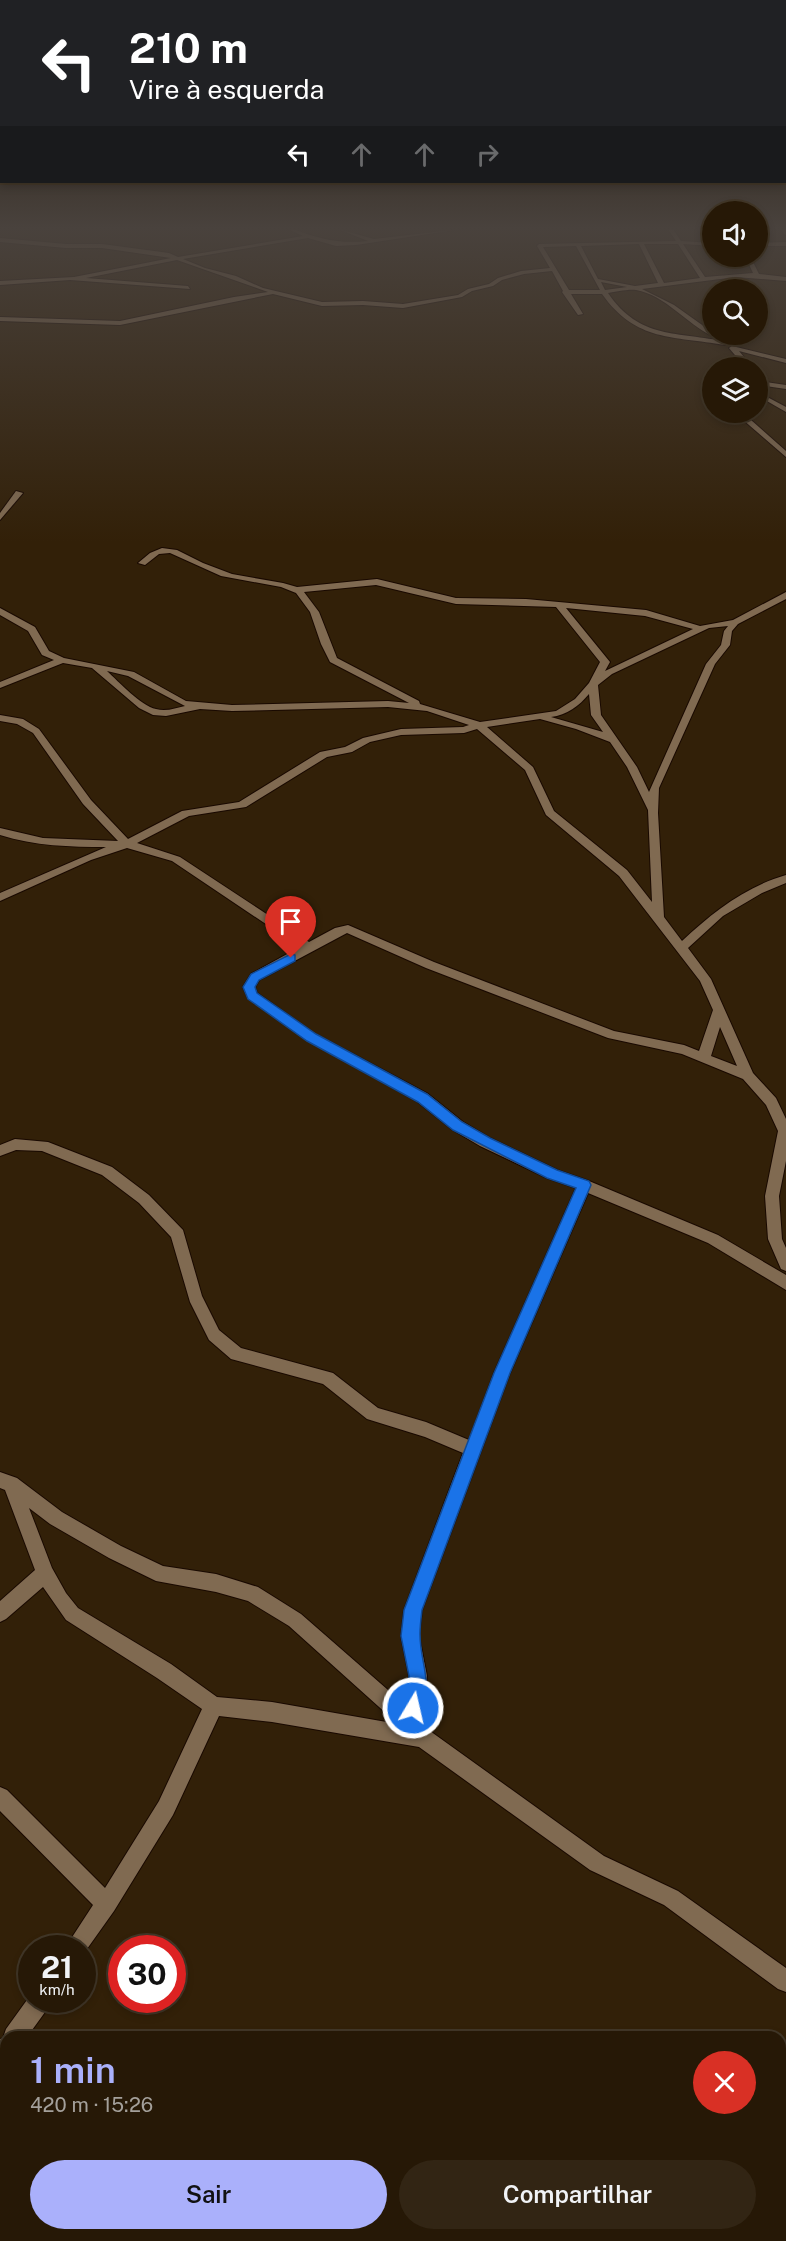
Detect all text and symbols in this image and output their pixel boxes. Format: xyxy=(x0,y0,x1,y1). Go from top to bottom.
text: 210 m xyxy=(129,23,248,72)
icon: left xyxy=(30,24,108,102)
text: Vire à esquerda xyxy=(129,73,324,105)
icon: left xyxy=(282,138,315,171)
icon: ahead xyxy=(345,138,378,171)
icon: ahead xyxy=(408,138,441,171)
icon: right xyxy=(471,138,504,171)
map controls xyxy=(702,201,768,423)
button: sound xyxy=(702,201,768,267)
button: search xyxy=(702,279,768,345)
button: layers xyxy=(702,357,768,423)
pin xyxy=(265,896,316,958)
icon: arrive xyxy=(274,905,307,938)
position arrow xyxy=(381,1676,445,1740)
speed limit sign: 30 xyxy=(108,1935,186,2013)
text: 21 xyxy=(41,1949,73,1985)
text: km/h xyxy=(39,1981,75,1998)
text: 1 min xyxy=(30,2049,116,2091)
button: close xyxy=(693,2051,756,2114)
text: 420 m · 15:26 xyxy=(30,2093,153,2117)
button: Sair xyxy=(30,2160,387,2229)
button: Compartilhar xyxy=(399,2160,756,2229)

